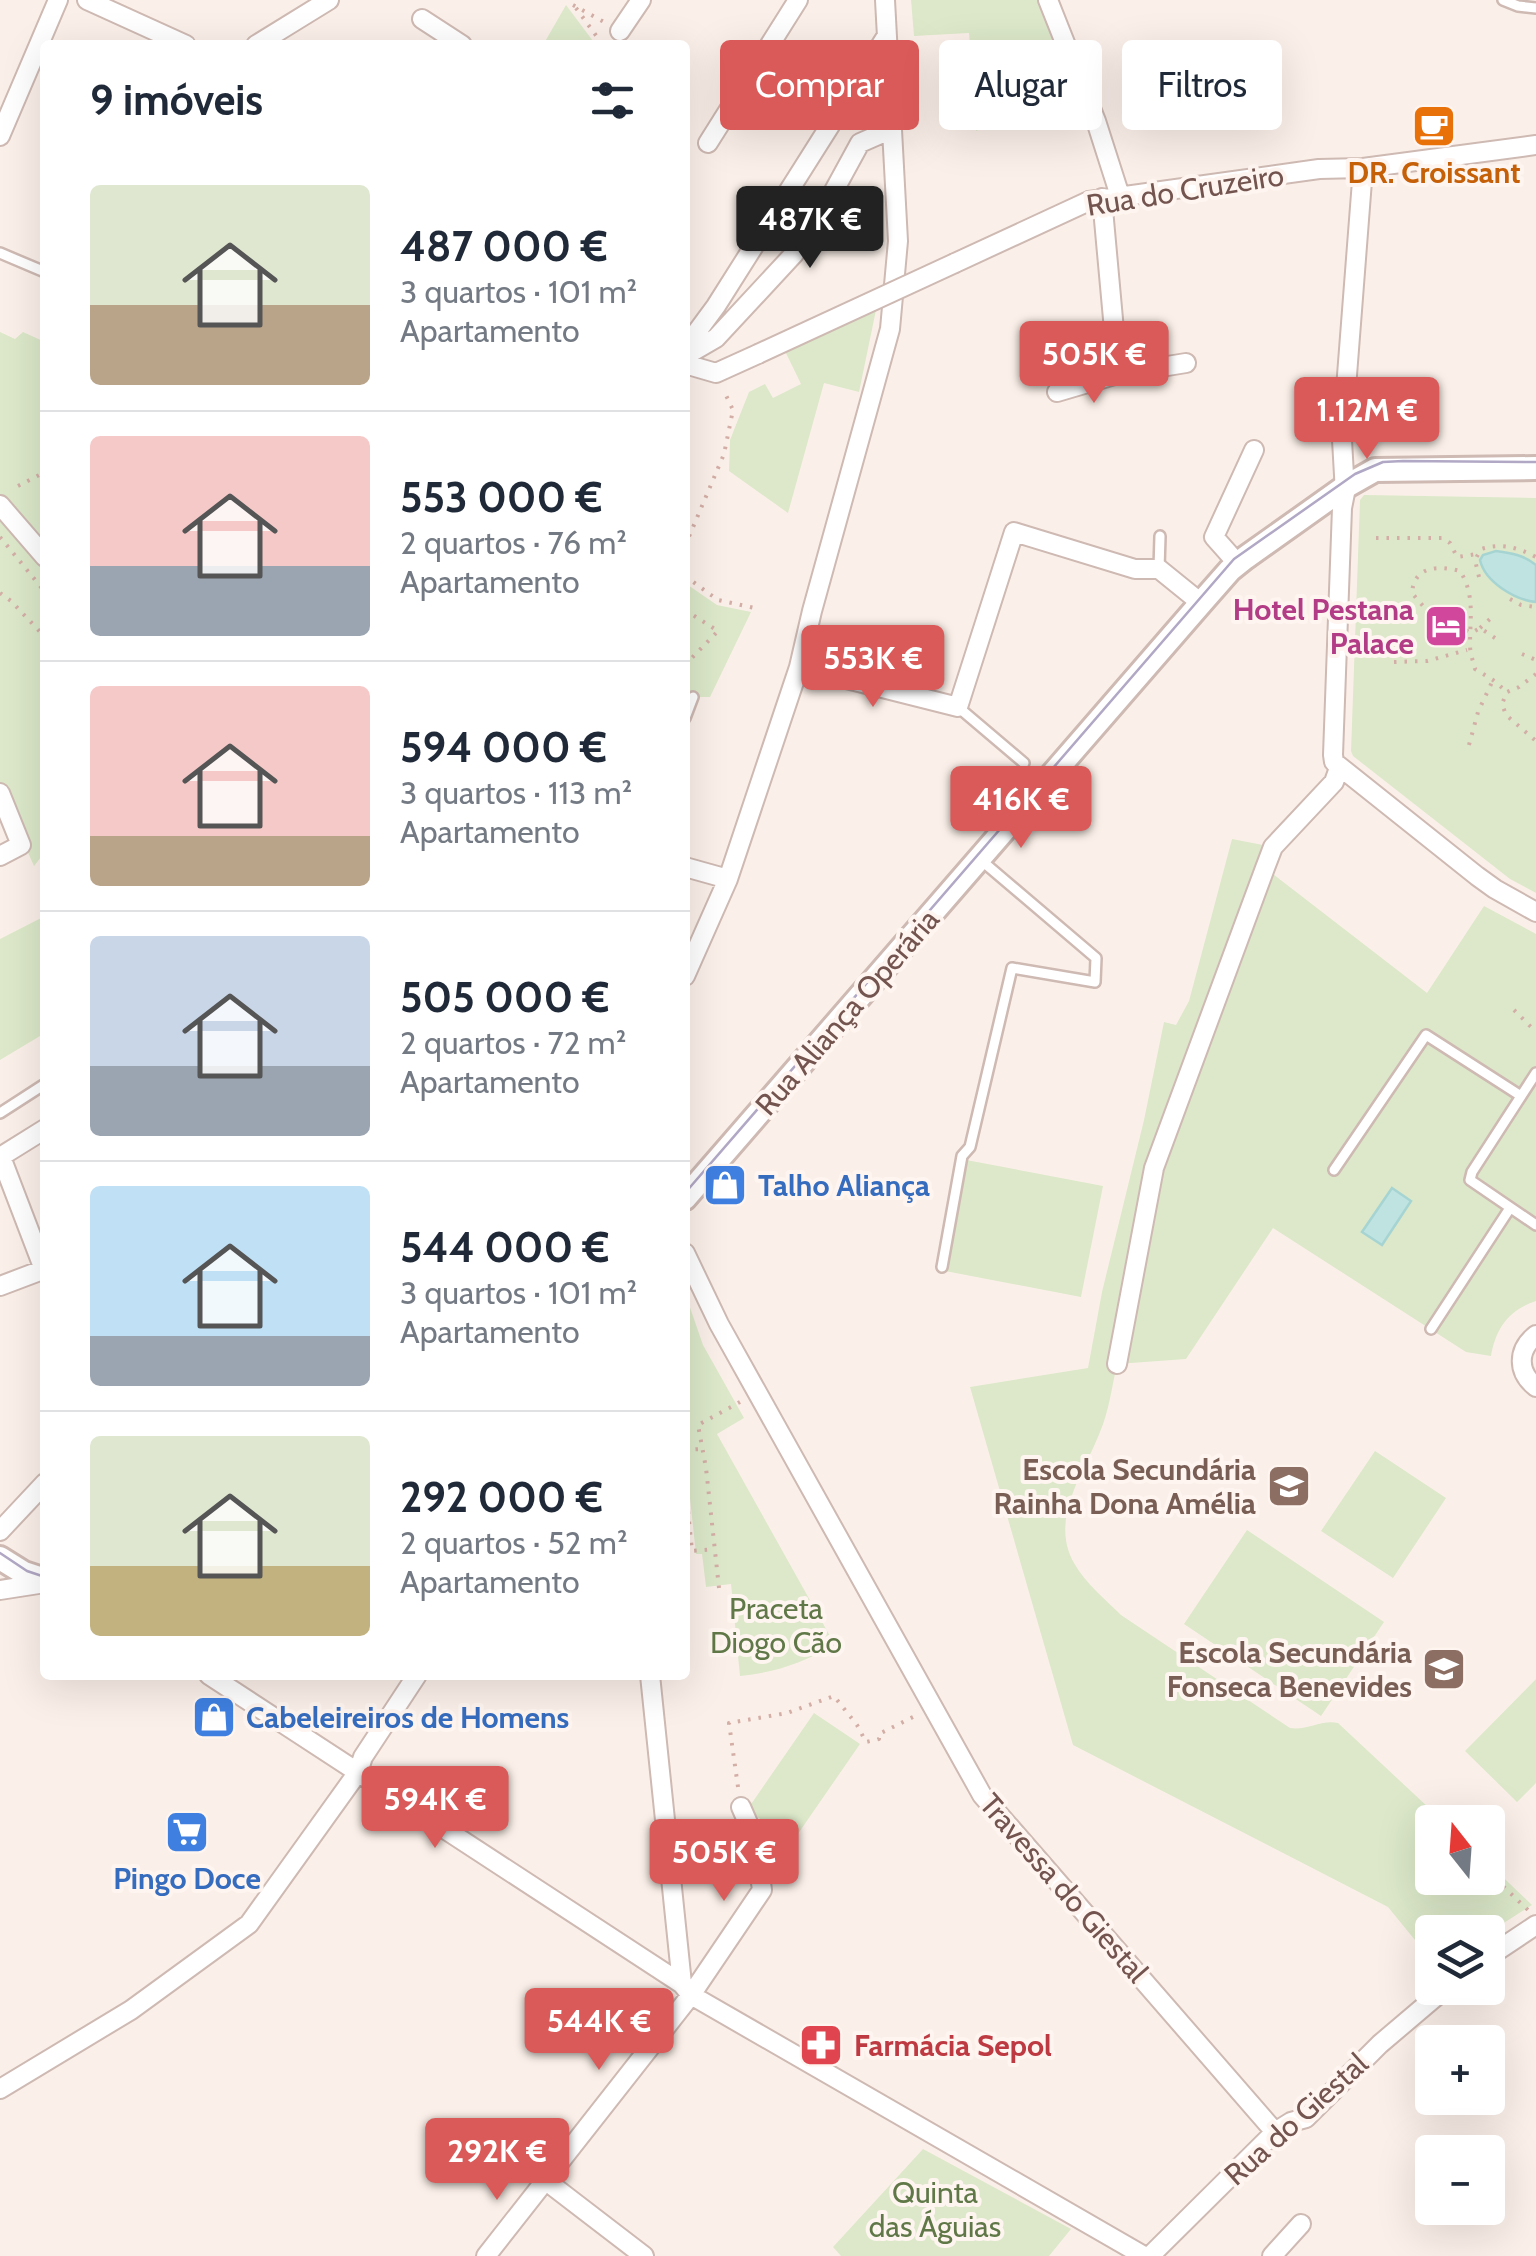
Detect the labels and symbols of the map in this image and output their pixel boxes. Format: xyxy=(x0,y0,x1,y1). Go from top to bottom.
cafe icon: DR. Croissant xyxy=(1411,103,1457,149)
place label: DR. Croissant xyxy=(1347,154,1521,191)
street label: Rua do Cruzeiro xyxy=(1084,156,1286,224)
pin: 487K € xyxy=(729,186,891,271)
pin: 505K € xyxy=(1013,321,1175,406)
pin: 1.12M € xyxy=(1275,377,1459,462)
place label: Hotel Pestana Palace xyxy=(1233,591,1414,662)
hotel icon: Hotel Pestana Palace xyxy=(1423,603,1469,649)
pin: 553K € xyxy=(792,625,954,710)
pin: 416K € xyxy=(940,766,1102,851)
street label: Rua Aliança Operária xyxy=(747,901,947,1123)
shop icon: Talho Aliança xyxy=(702,1162,748,1208)
place label: Talho Aliança xyxy=(758,1167,930,1204)
place label: Escola Secundária Rainha Dona Amélia xyxy=(993,1451,1256,1522)
school or university icon: Escola Secundária Rainha Dona Amélia xyxy=(1266,1463,1312,1509)
park label: Praceta Diogo Cão xyxy=(710,1590,842,1661)
place label: Escola Secundária Fonseca Benevides xyxy=(1167,1634,1412,1705)
school or university icon: Escola Secundária Fonseca Benevides xyxy=(1421,1646,1467,1692)
shop icon: Cabeleireiros de Homens xyxy=(191,1694,237,1740)
place label: Cabeleireiros de Homens xyxy=(246,1699,569,1736)
pin: 594K € xyxy=(354,1766,516,1851)
street label: Travessa do Giestal xyxy=(972,1786,1156,1990)
north arrow xyxy=(1415,1805,1505,1895)
supermarket icon: Pingo Doce xyxy=(164,1809,210,1855)
pin: 505K € xyxy=(643,1819,805,1904)
place label: Pingo Doce xyxy=(113,1860,261,1897)
pin: 544K € xyxy=(518,1988,680,2073)
pharmacy icon: Farmácia Sepol xyxy=(798,2022,844,2068)
place label: Farmácia Sepol xyxy=(854,2027,1052,2064)
street label: Rua do Giestal xyxy=(1217,2045,1375,2193)
pin: 292K € xyxy=(416,2118,578,2203)
park label: Quinta das Águias xyxy=(869,2174,1001,2245)

